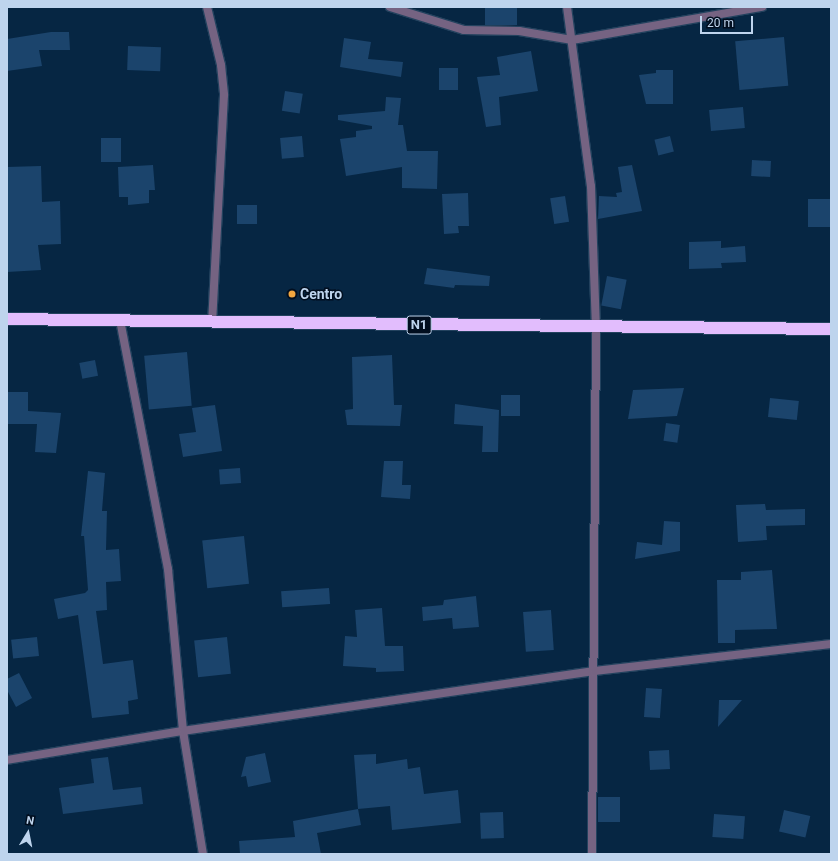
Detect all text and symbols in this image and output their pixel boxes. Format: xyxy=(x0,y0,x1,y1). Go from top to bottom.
scale bar xyxy=(702,8,755,34)
text: 20 m xyxy=(707,16,734,30)
place label: Centro xyxy=(300,286,342,302)
marker: Centro xyxy=(287,289,297,299)
road number: N1 xyxy=(406,314,432,336)
north arrow xyxy=(8,813,48,853)
text: N xyxy=(25,814,35,828)

